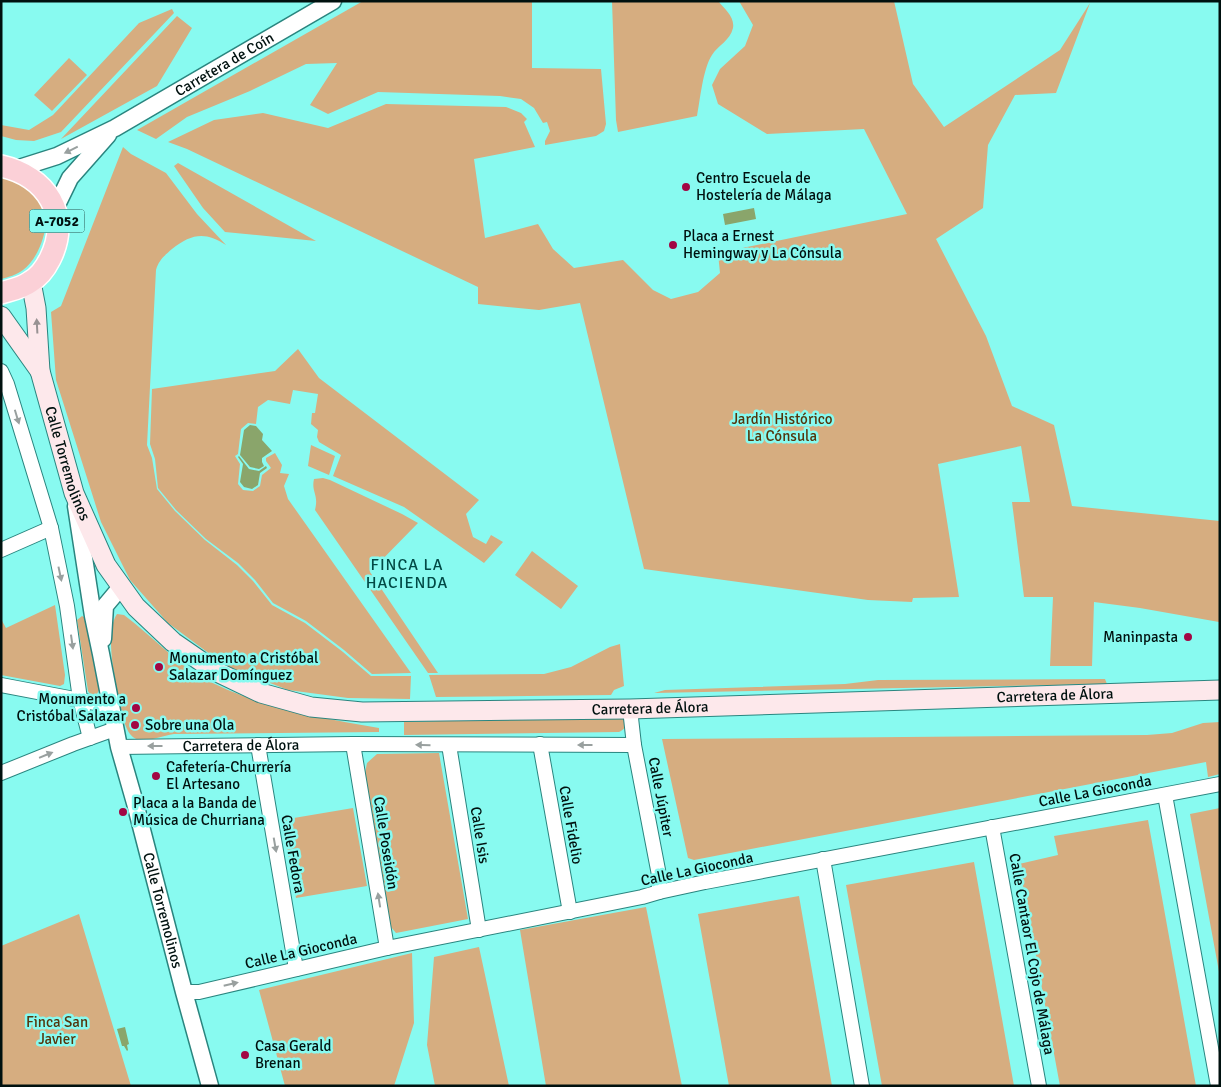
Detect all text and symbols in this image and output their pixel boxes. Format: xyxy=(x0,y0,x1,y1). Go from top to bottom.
street label: Carretera de Coín xyxy=(172,28,277,100)
one-way arrow xyxy=(64,146,78,154)
place label: Centro Escuela de Hostelería de Málaga xyxy=(696,169,832,204)
marker: Centro Escuela de Hostelería de Málaga xyxy=(680,181,692,193)
road number: A-7052 xyxy=(30,210,84,232)
place label: Placa a Ernest Hemingway y La Cónsula xyxy=(683,227,842,262)
marker: Placa a Ernest Hemingway y La Cónsula xyxy=(667,239,679,251)
one-way arrow xyxy=(33,318,41,334)
street label: Calle Torremolinos xyxy=(41,404,94,524)
one-way arrow xyxy=(13,410,21,425)
park label: Jardín Histórico La Cónsula xyxy=(731,410,833,445)
district label: FINCA LA HACIENDA xyxy=(366,555,448,593)
one-way arrow xyxy=(56,566,64,581)
place label: Maninpasta xyxy=(1103,628,1178,646)
marker: Maninpasta xyxy=(1182,631,1194,643)
one-way arrow xyxy=(68,634,76,650)
place label: Monumento a Cristóbal Salazar Domínguez xyxy=(169,649,318,684)
marker: Monumento a Cristóbal Salazar Domínguez xyxy=(153,661,165,673)
street label: Carretera de Álora xyxy=(996,684,1114,706)
place label: Monumento a Cristóbal Salazar xyxy=(17,690,126,725)
street label: Carretera de Álora xyxy=(592,697,709,718)
marker: Monumento a Cristóbal Salazar xyxy=(130,702,142,714)
place label: Sobre una Ola xyxy=(145,716,234,734)
marker: Sobre una Ola xyxy=(129,719,141,731)
street label: Carretera de Álora xyxy=(182,735,299,755)
one-way arrow xyxy=(415,741,431,749)
one-way arrow xyxy=(577,741,593,749)
one-way arrow xyxy=(147,742,163,750)
one-way arrow xyxy=(38,751,53,758)
street label: Calle Júpiter xyxy=(644,756,678,839)
place label: Cafetería-Churrería El Artesano xyxy=(166,758,291,793)
marker: Cafetería-Churrería El Artesano xyxy=(150,770,162,782)
street label: Calle La Gioconda xyxy=(1037,771,1153,811)
street label: Calle Fidelio xyxy=(555,784,587,866)
place label: Placa a la Banda de Música de Churriana xyxy=(133,794,265,829)
street label: Calle Poseidón xyxy=(370,795,402,891)
street label: Calle Isis xyxy=(467,805,493,865)
marker: Placa a la Banda de Música de Churriana xyxy=(117,806,129,818)
street label: Calle Fedora xyxy=(277,813,309,895)
one-way arrow xyxy=(272,838,280,854)
street label: Calle La Gioconda xyxy=(639,848,755,890)
street label: Calle Torremolinos xyxy=(139,851,187,971)
street label: Calle Cantaor El Cojo de Málaga xyxy=(1005,852,1059,1056)
one-way arrow xyxy=(374,892,382,908)
street label: Calle La Gioconda xyxy=(243,929,359,973)
one-way arrow xyxy=(224,980,239,988)
park label: Finca San Javier xyxy=(26,1013,88,1048)
place label: Casa Gerald Brenan xyxy=(255,1037,332,1072)
marker: Casa Gerald Brenan xyxy=(239,1049,251,1061)

